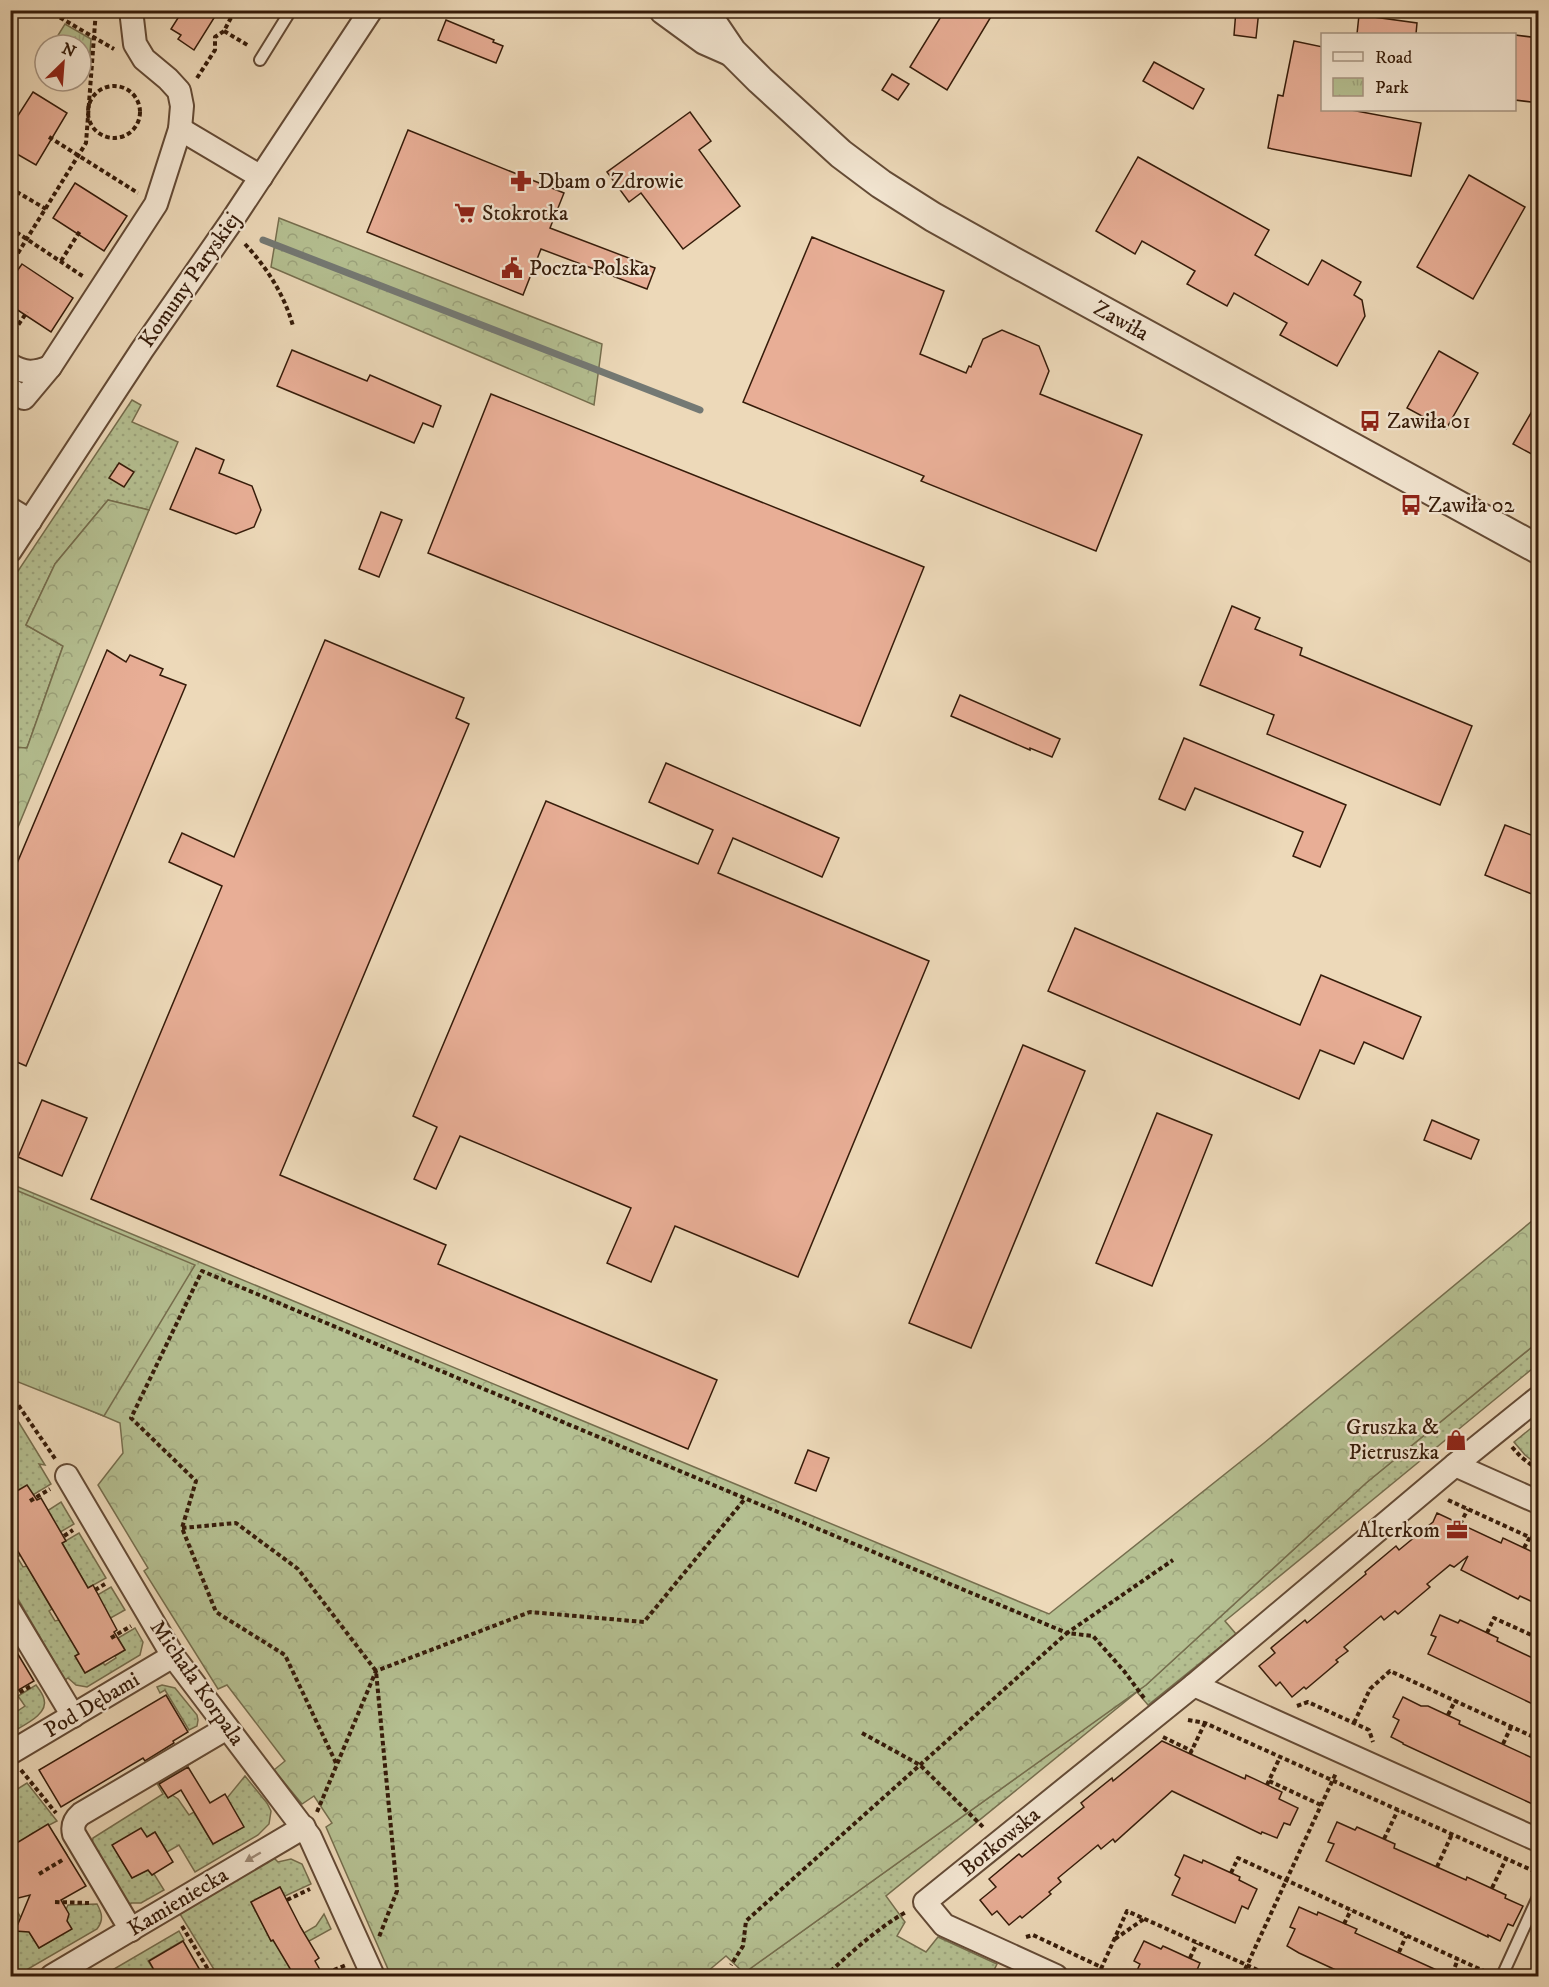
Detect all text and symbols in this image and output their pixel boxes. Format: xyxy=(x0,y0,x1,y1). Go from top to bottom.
north arrow xyxy=(33,33,93,93)
legend xyxy=(1321,33,1516,111)
text: N xyxy=(59,38,79,62)
text: Road xyxy=(1375,47,1412,69)
text: Park xyxy=(1375,77,1409,99)
place label: Dbam o Zdrowie xyxy=(538,168,684,195)
pharmacy icon: Dbam o Zdrowie xyxy=(509,169,533,193)
place label: Stokrotka xyxy=(482,200,569,227)
supermarket icon: Stokrotka xyxy=(453,201,477,225)
street label: Komuny Paryskiej xyxy=(133,207,247,353)
place label: Poczta Polska xyxy=(529,255,650,282)
public building icon: Poczta Polska xyxy=(500,256,524,280)
street label: Zawiła xyxy=(1089,295,1154,347)
place label: Zawiła 01 xyxy=(1387,408,1471,435)
bus stop icon: Zawiła 01 xyxy=(1358,409,1382,433)
place label: Zawiła 02 xyxy=(1428,492,1515,519)
bus stop icon: Zawiła 02 xyxy=(1399,493,1423,517)
place label: Gruszka & Pietruszka xyxy=(1346,1414,1440,1466)
shop icon: Gruszka & Pietruszka xyxy=(1444,1428,1468,1452)
place label: Alterkom xyxy=(1357,1517,1440,1544)
office icon: Alterkom xyxy=(1445,1518,1469,1542)
street label: Michała Korpala xyxy=(144,1615,251,1752)
street label: Pod Dębami xyxy=(40,1666,144,1744)
street label: Borkowska xyxy=(954,1801,1046,1883)
one-way arrow xyxy=(245,1852,261,1863)
street label: Kamieniecka xyxy=(123,1861,234,1942)

